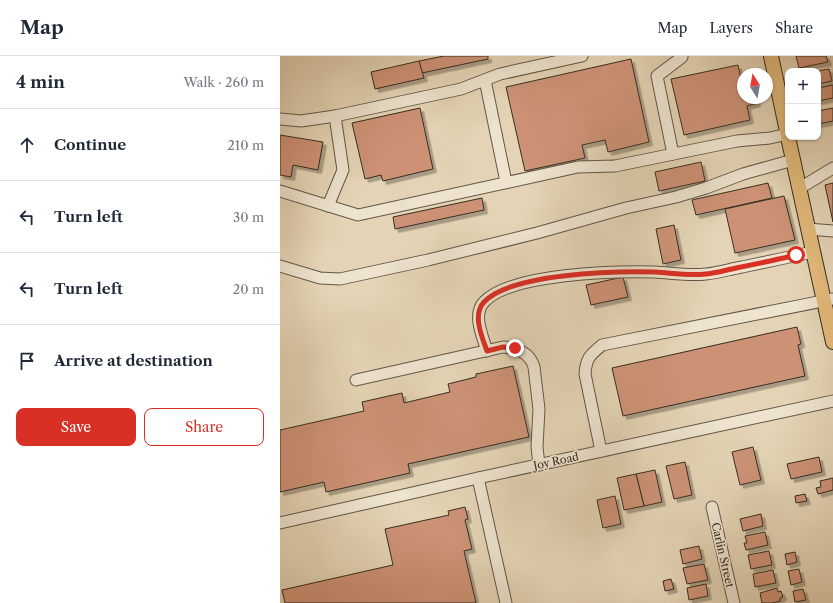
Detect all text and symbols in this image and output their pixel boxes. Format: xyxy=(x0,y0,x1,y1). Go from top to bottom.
text: Map xyxy=(20,16,64,39)
text: Map xyxy=(657,19,687,37)
text: Layers xyxy=(709,19,753,37)
text: Share xyxy=(775,19,813,37)
north arrow xyxy=(737,68,773,104)
map controls xyxy=(785,68,821,140)
button: + xyxy=(785,68,821,104)
text: 4 min xyxy=(16,72,65,92)
text: Walk · 260 m xyxy=(183,74,264,90)
button: − xyxy=(785,104,821,140)
icon: ahead xyxy=(16,134,38,156)
text: Continue xyxy=(54,135,126,154)
text: 210 m xyxy=(227,137,264,153)
icon: left xyxy=(16,206,38,228)
text: Turn left xyxy=(54,207,123,226)
text: 30 m xyxy=(233,209,264,225)
route start xyxy=(787,246,805,264)
icon: left xyxy=(16,278,38,300)
text: Turn left xyxy=(54,279,123,298)
text: 20 m xyxy=(233,281,264,297)
route end xyxy=(506,339,524,357)
icon: arrive xyxy=(16,350,38,372)
text: Arrive at destination xyxy=(54,351,213,370)
button: Save xyxy=(16,408,136,446)
button: Share xyxy=(144,408,264,446)
street label: Joy Road xyxy=(530,449,580,473)
street label: Carlin Street xyxy=(709,521,737,589)

